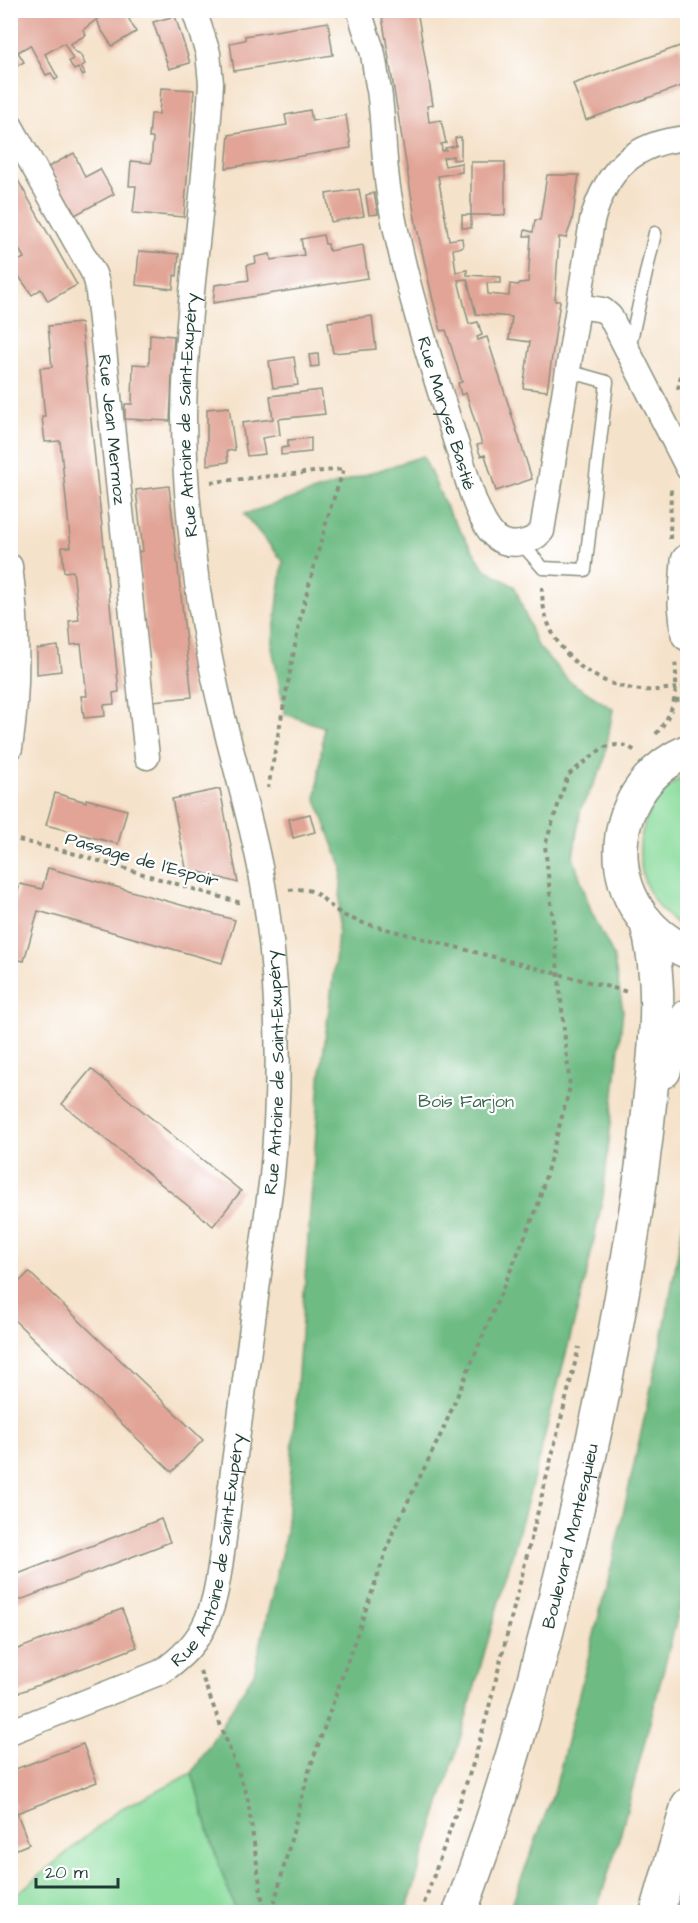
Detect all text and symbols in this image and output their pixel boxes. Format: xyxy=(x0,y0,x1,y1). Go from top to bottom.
street label: Rue Antoine de Saint-Exupéry xyxy=(171,291,205,539)
street label: Rue Maryse Bastié xyxy=(411,334,482,494)
street label: Rue Jean Mermoz xyxy=(92,353,133,506)
street label: Passage de l'Espoir xyxy=(62,826,222,895)
street label: Rue Antoine de Saint-Exupéry xyxy=(257,948,290,1196)
park label: Bois Farjon xyxy=(418,1089,514,1114)
street label: Rue Antoine de Saint-Exupéry xyxy=(165,1432,251,1673)
street label: Boulevard Montesquieu xyxy=(535,1441,604,1631)
scale bar xyxy=(36,1851,118,1889)
text: 20 m xyxy=(45,1860,88,1885)

